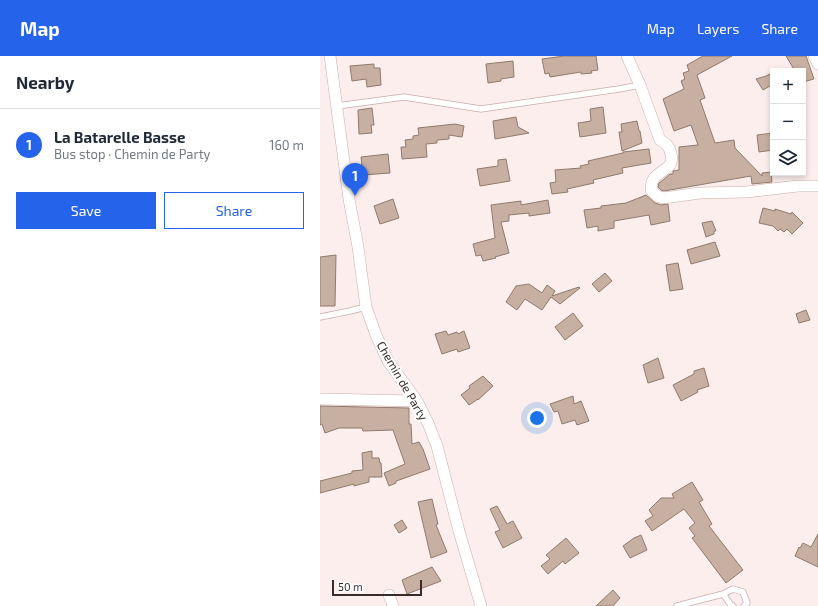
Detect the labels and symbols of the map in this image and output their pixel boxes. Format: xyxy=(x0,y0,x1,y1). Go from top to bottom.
pin: 1 xyxy=(342,163,368,196)
street label: Chemin de Party xyxy=(375,339,431,423)
your location xyxy=(527,408,547,428)
scale bar xyxy=(332,578,422,597)

